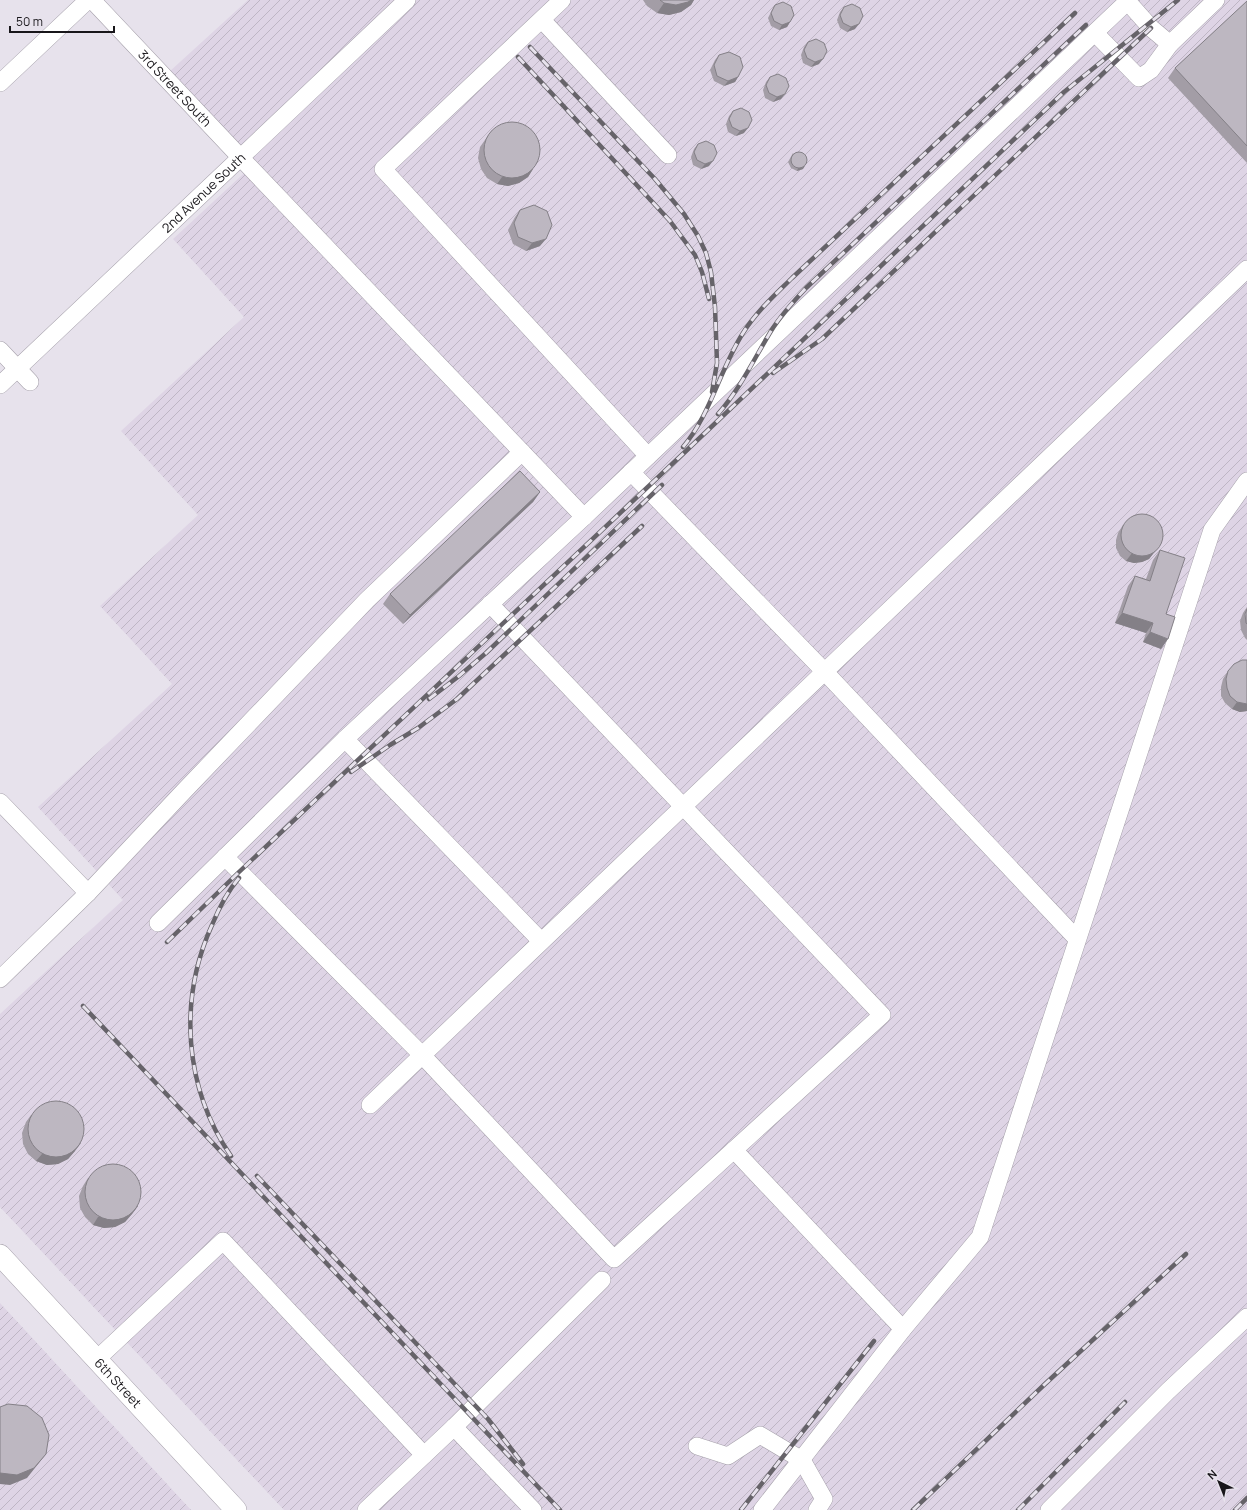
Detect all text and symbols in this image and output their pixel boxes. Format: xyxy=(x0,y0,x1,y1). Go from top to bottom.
scale bar xyxy=(10,8,114,34)
text: 50 m xyxy=(16,13,43,30)
street label: 3rd Street South xyxy=(134,46,216,130)
street label: 2nd Avenue South xyxy=(158,149,249,237)
street label: 6th Street xyxy=(91,1354,146,1412)
north arrow xyxy=(1199,1462,1239,1502)
text: N xyxy=(1204,1466,1220,1483)

